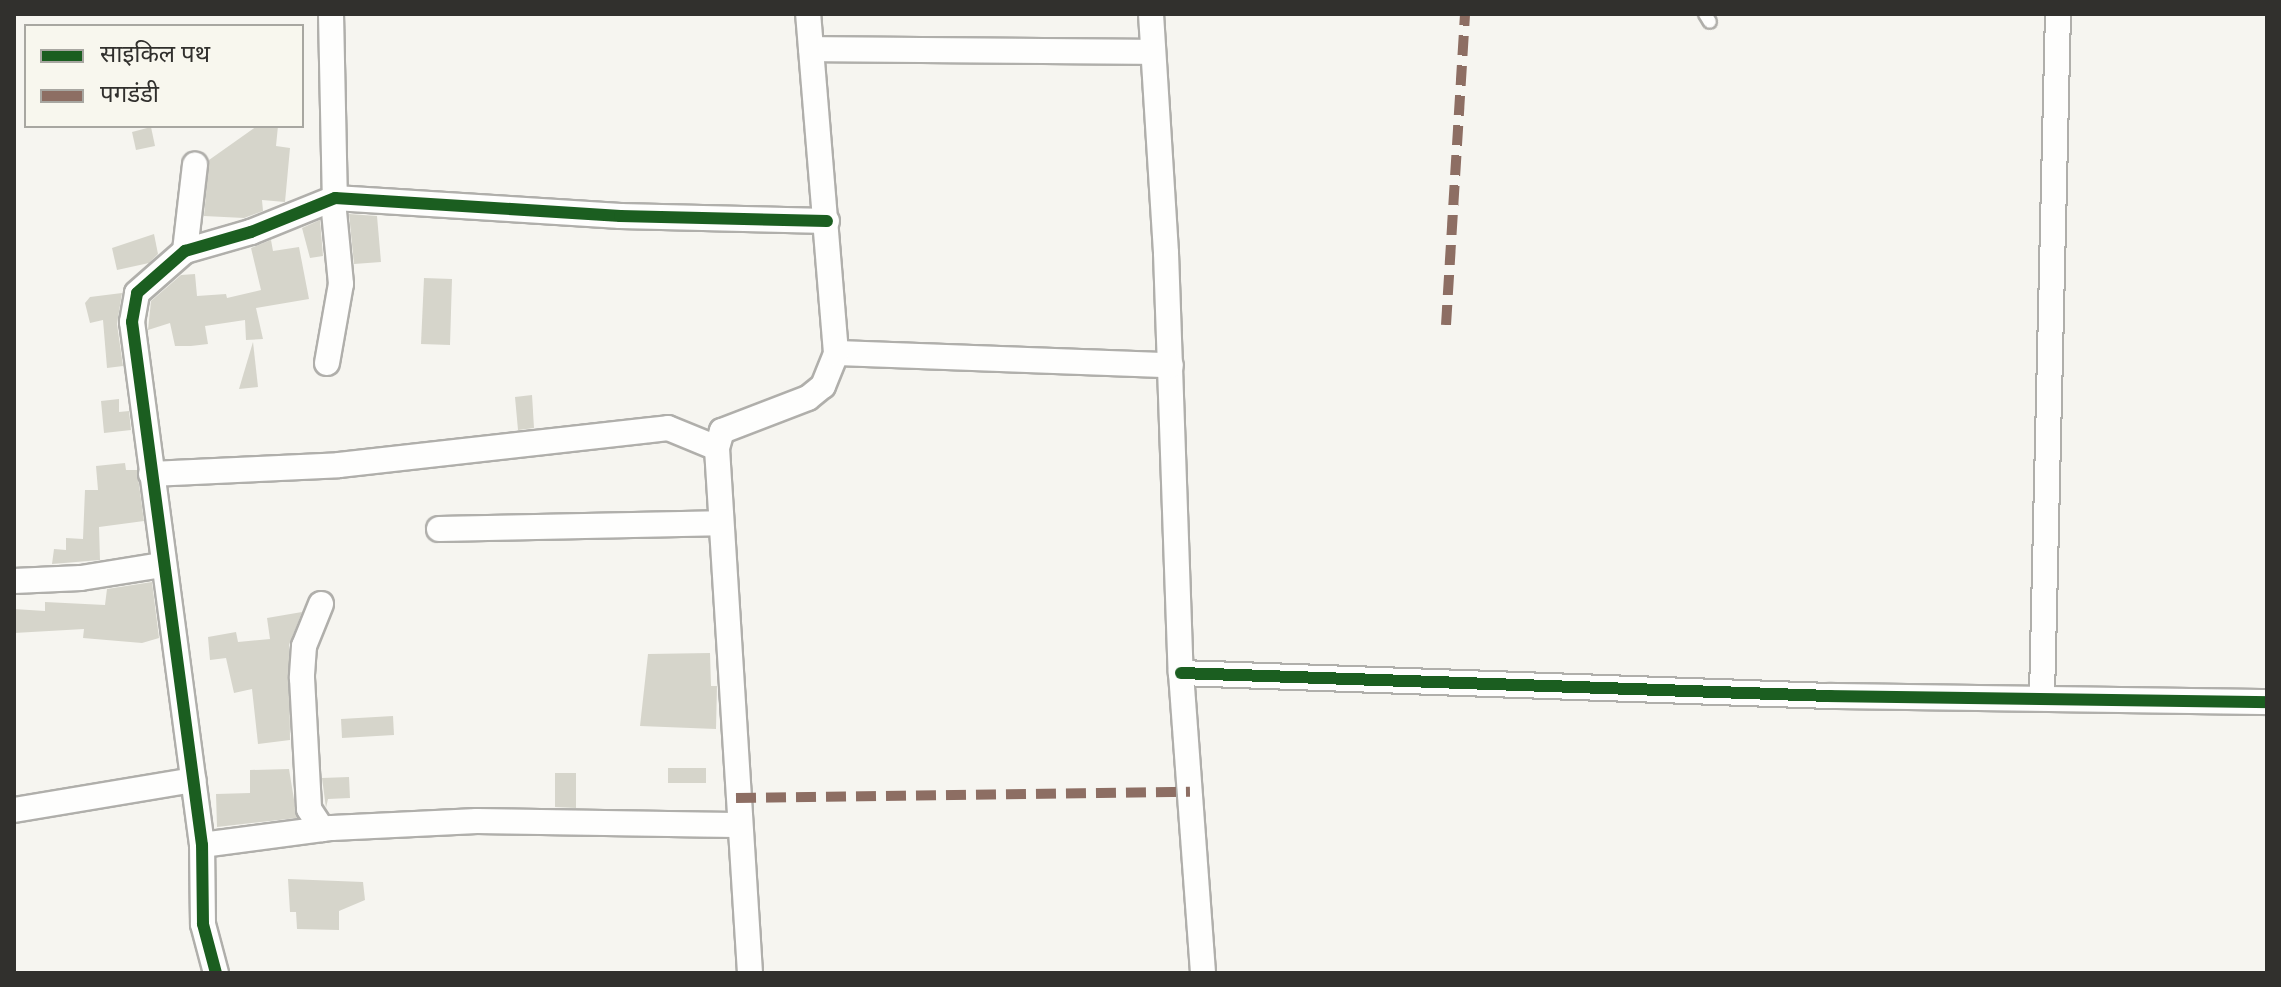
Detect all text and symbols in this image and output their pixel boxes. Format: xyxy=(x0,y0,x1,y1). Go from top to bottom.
legend xyxy=(24,24,304,128)
text: साइकिल पथ xyxy=(100,40,210,68)
text: पगडंडी xyxy=(100,80,159,108)

